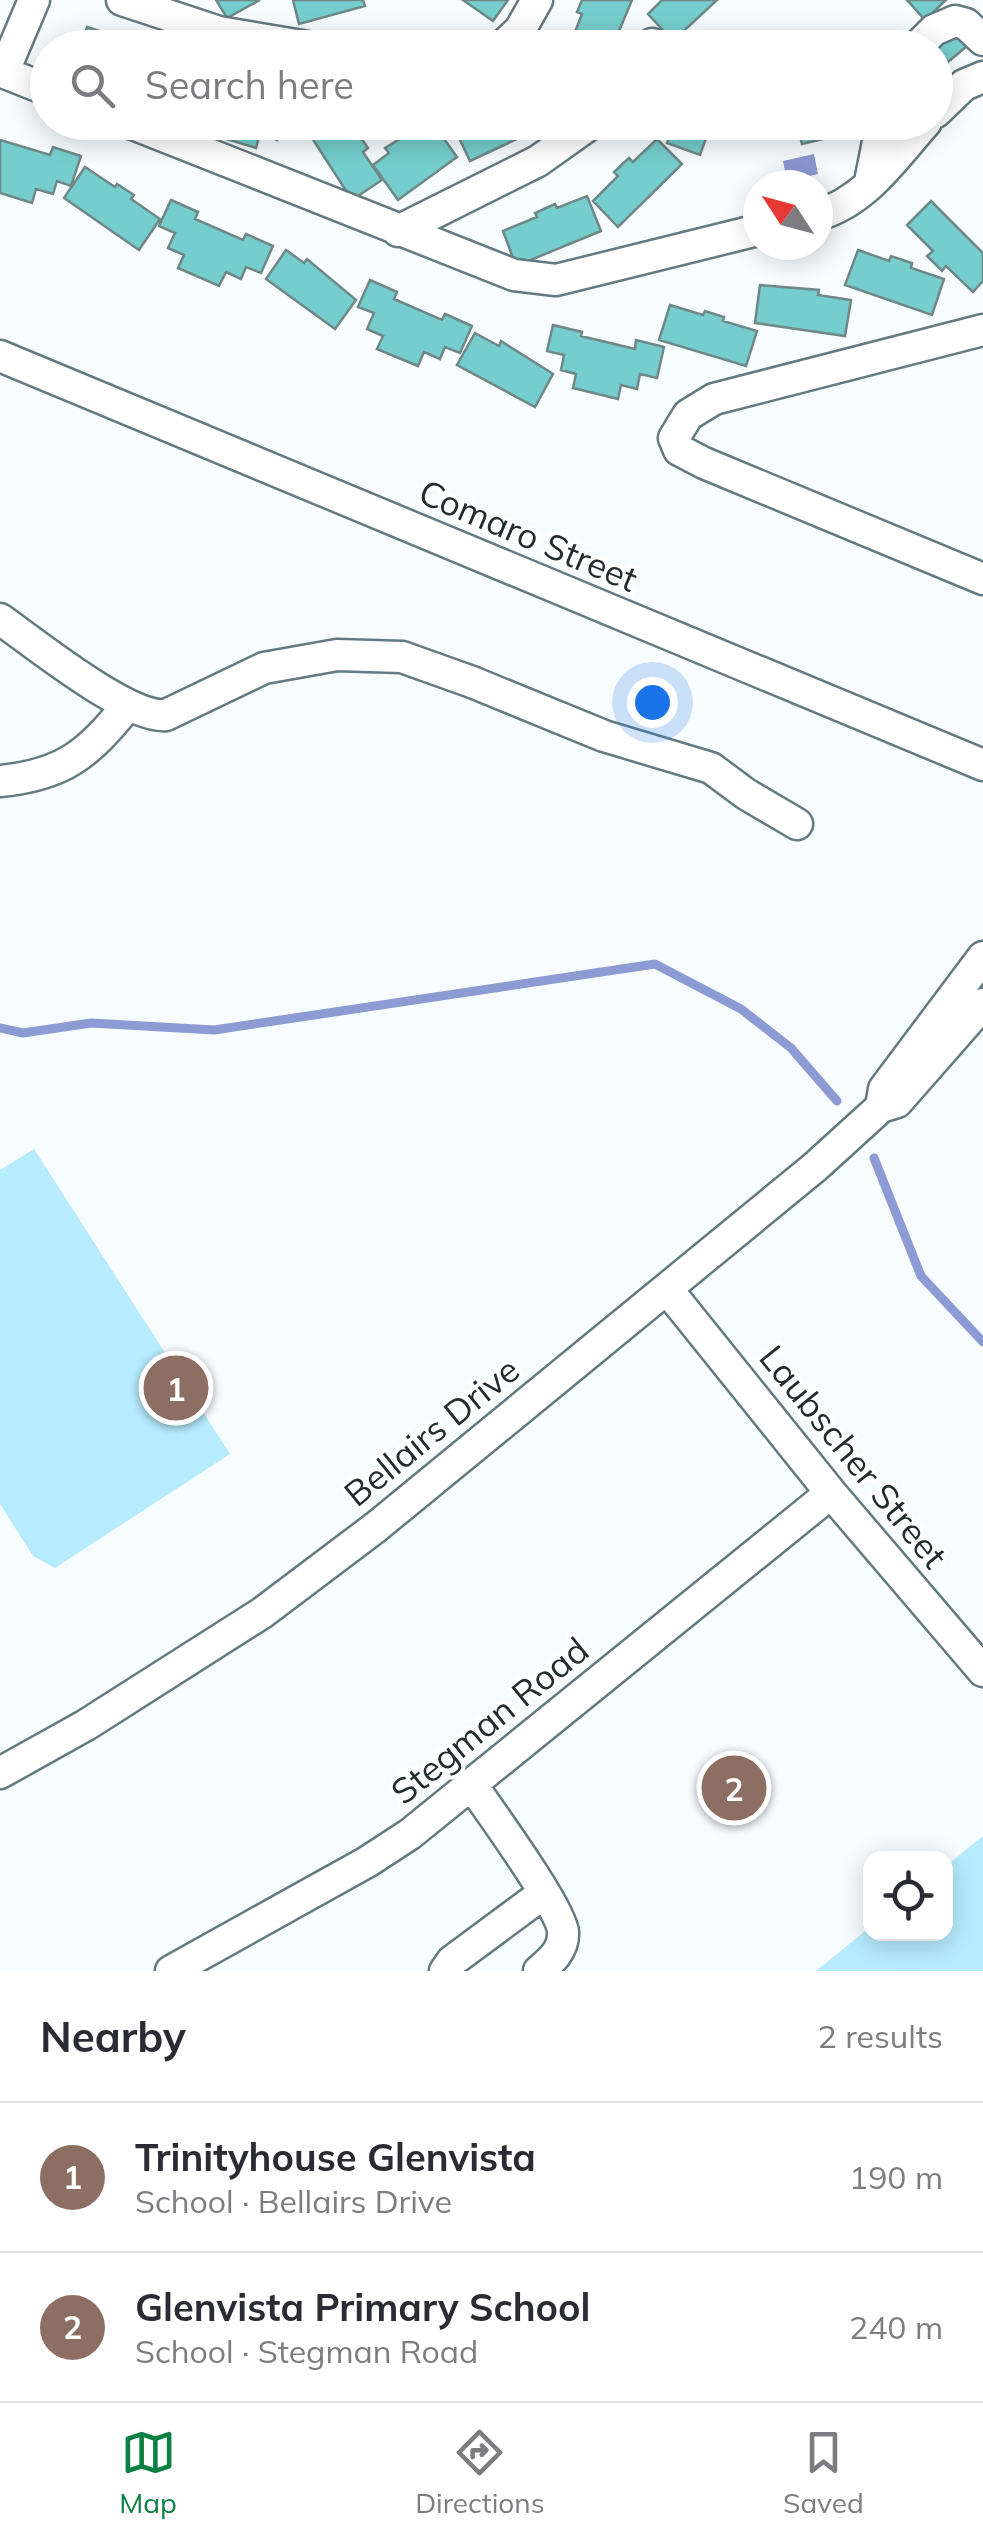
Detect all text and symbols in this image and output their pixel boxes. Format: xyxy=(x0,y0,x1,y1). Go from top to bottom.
search box xyxy=(30,30,953,140)
icon: search xyxy=(65,58,120,113)
text: Search here xyxy=(145,61,354,109)
north arrow xyxy=(743,170,833,260)
street label: Comaro Street xyxy=(413,469,644,601)
your location xyxy=(627,677,678,728)
street label: Laubscher Street xyxy=(750,1336,957,1577)
street label: Bellairs Drive xyxy=(335,1347,528,1515)
pin: 1 xyxy=(144,1350,208,1426)
street label: Stegman Road xyxy=(382,1627,597,1813)
pin: 2 xyxy=(702,1750,766,1826)
map controls xyxy=(863,1851,953,1941)
button: locate xyxy=(863,1851,953,1941)
text: Nearby xyxy=(40,2010,186,2063)
text: 2 results xyxy=(818,2016,943,2056)
text: Trinityhouse Glenvista xyxy=(135,2133,536,2181)
text: 1 xyxy=(63,2157,82,2197)
text: 190 m xyxy=(849,2157,943,2197)
text: School · Bellairs Drive xyxy=(135,2181,452,2221)
text: Glenvista Primary School xyxy=(135,2283,591,2331)
text: 2 xyxy=(63,2307,82,2347)
text: 240 m xyxy=(849,2307,943,2347)
text: School · Stegman Road xyxy=(135,2331,478,2371)
tab: Map xyxy=(119,2425,177,2520)
tab: Directions xyxy=(415,2425,545,2520)
tab: Saved xyxy=(783,2425,864,2520)

